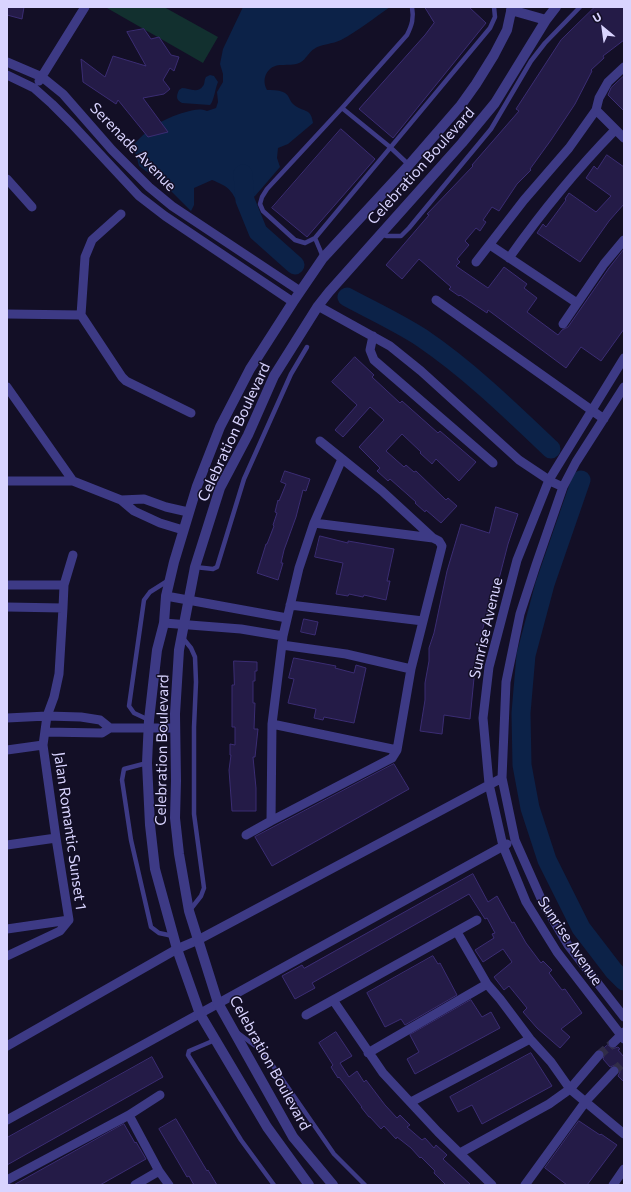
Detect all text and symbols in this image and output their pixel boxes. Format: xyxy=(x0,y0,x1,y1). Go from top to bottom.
north arrow xyxy=(583,8,623,48)
text: U xyxy=(590,9,604,25)
street label: Serenade Avenue xyxy=(86,99,180,195)
street label: Celebration Boulevard xyxy=(364,104,478,228)
street label: Celebration Boulevard xyxy=(194,360,274,504)
street label: Sunrise Avenue xyxy=(466,576,506,680)
street label: Celebration Boulevard xyxy=(152,674,172,826)
street label: Jalan Romantic Sunset 1 xyxy=(50,751,90,911)
street label: Sunrise Avenue xyxy=(534,893,606,989)
street label: Celebration Boulevard xyxy=(225,992,315,1134)

